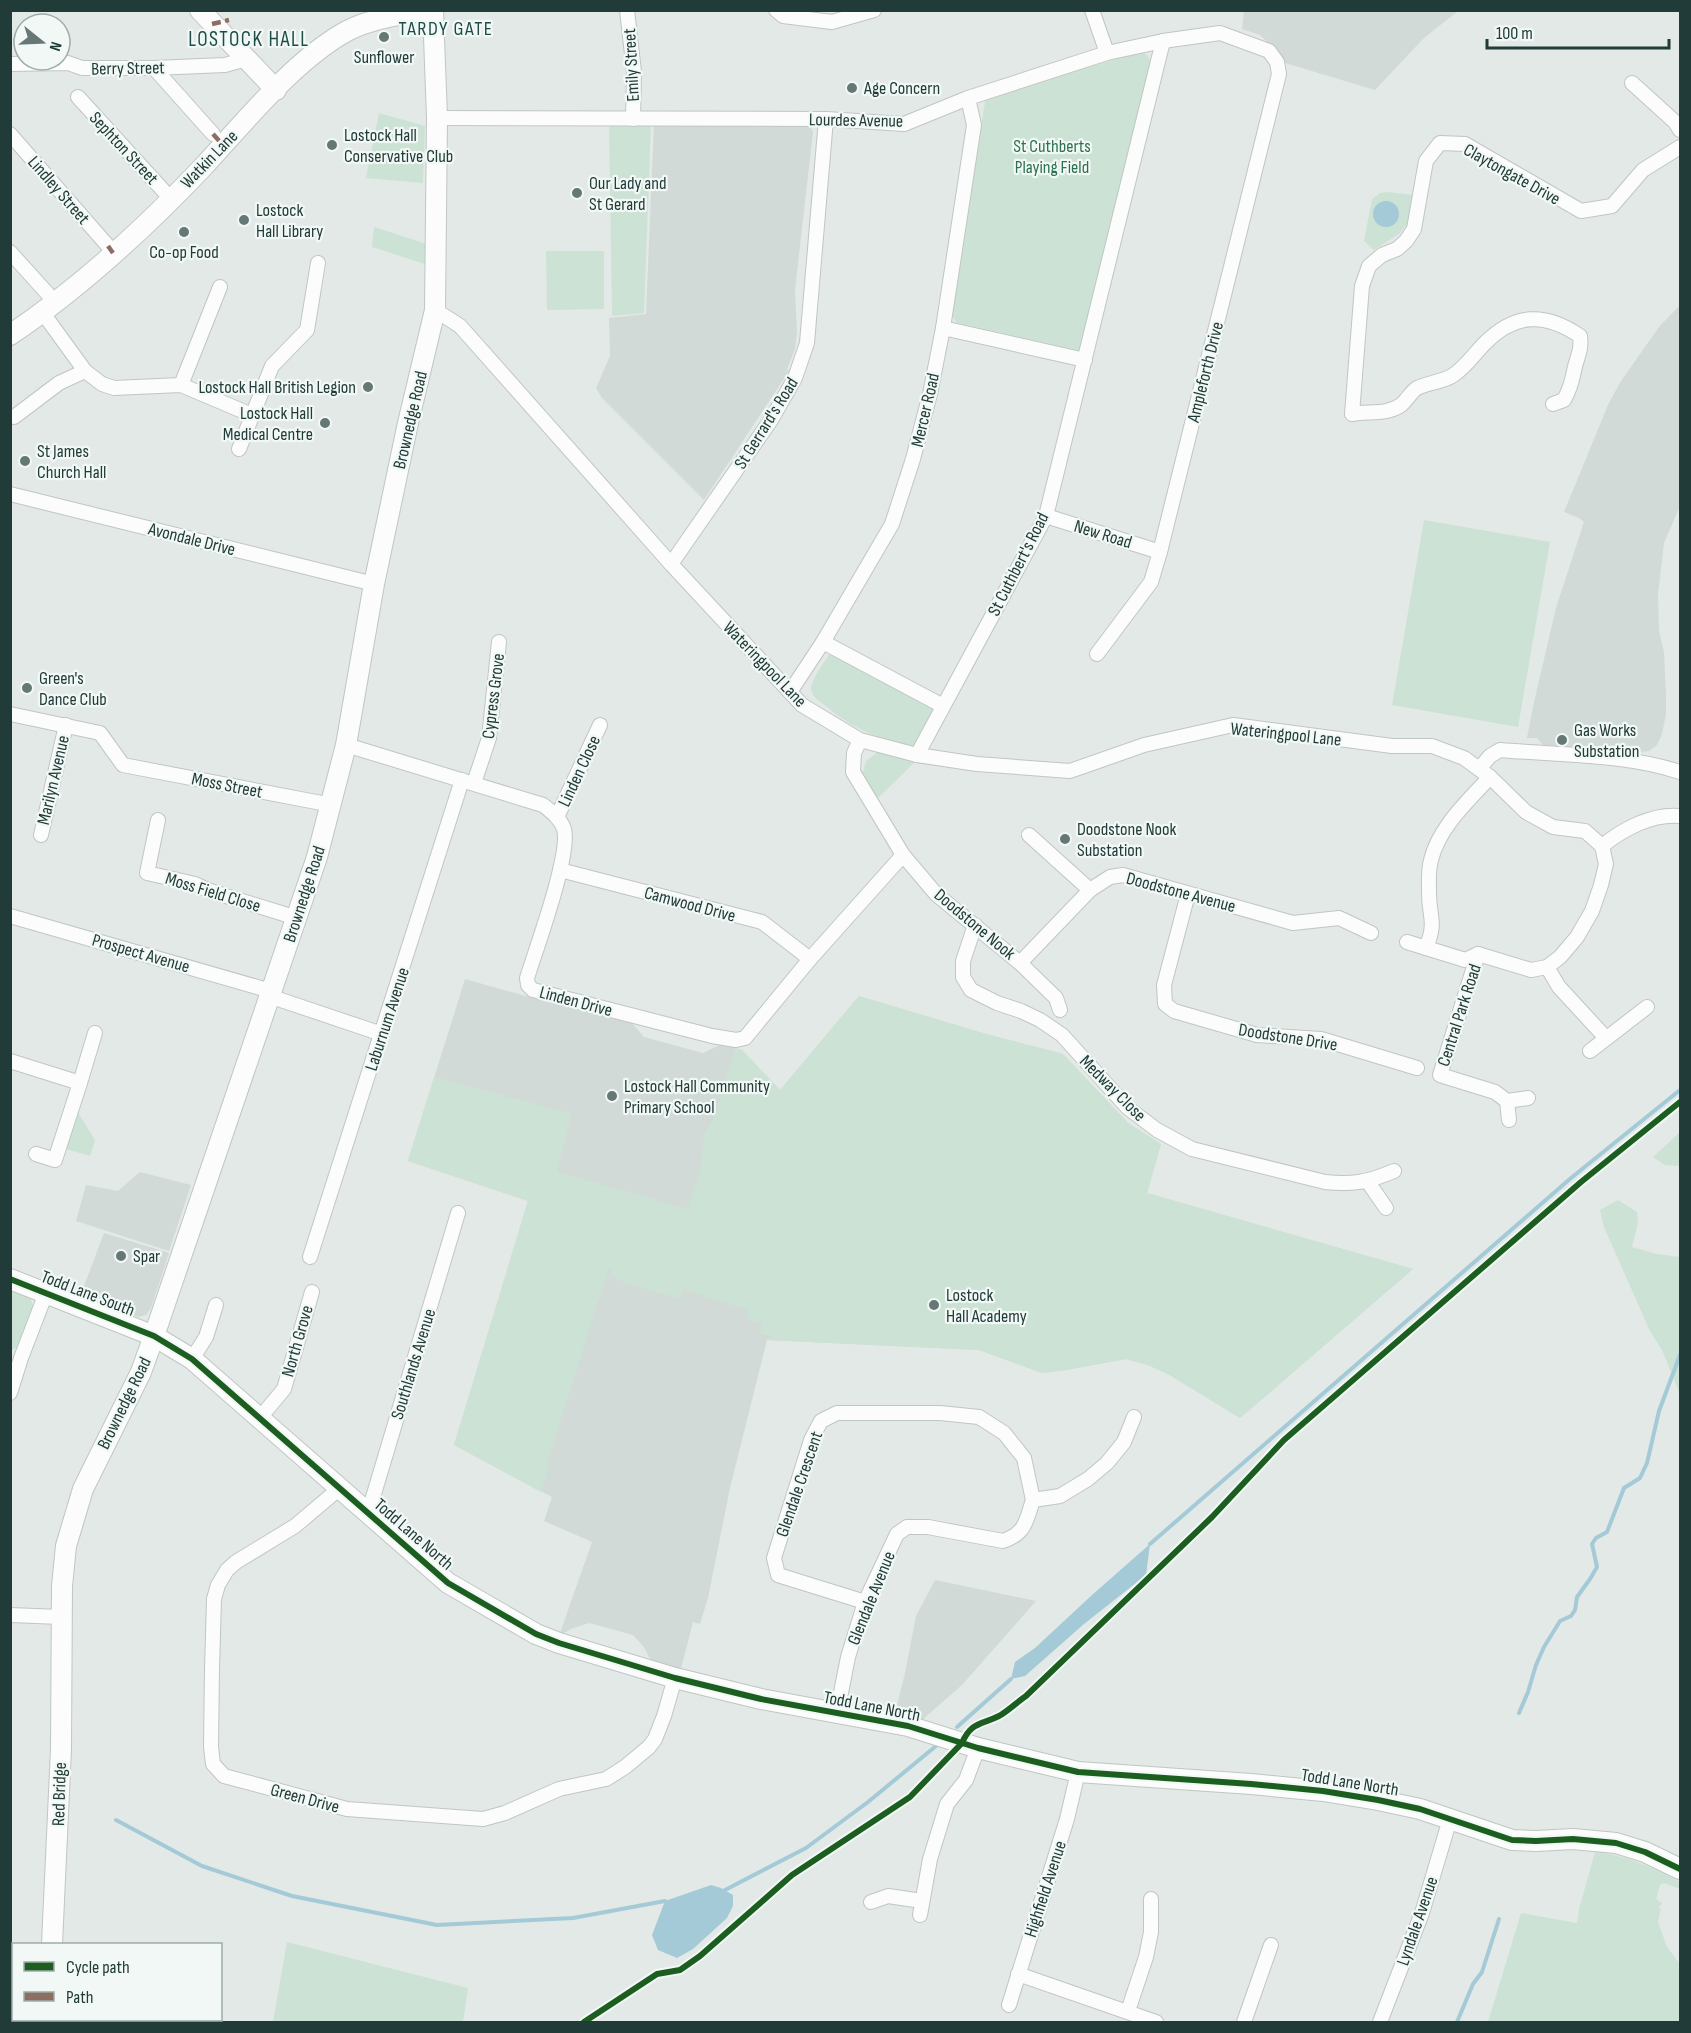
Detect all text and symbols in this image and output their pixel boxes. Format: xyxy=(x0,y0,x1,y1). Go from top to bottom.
north arrow xyxy=(12,12,72,72)
scale bar xyxy=(1487,12,1668,50)
district label: TARDY GATE xyxy=(398,17,494,41)
text: 100 m xyxy=(1496,23,1533,44)
district label: LOSTOCK HALL xyxy=(188,27,310,52)
street label: Emily Street xyxy=(619,27,644,102)
marker: Sunflower xyxy=(377,30,391,44)
text: N xyxy=(44,39,65,53)
place label: Sunflower xyxy=(354,47,414,68)
street label: Berry Street xyxy=(91,57,165,80)
place label: Age Concern xyxy=(863,78,940,99)
marker: Age Concern xyxy=(845,81,859,95)
street label: Sephton Street xyxy=(85,108,163,189)
street label: Lourdes Avenue xyxy=(809,109,903,132)
place label: Lostock Hall Conservative Club xyxy=(344,125,453,167)
street label: Watkin Lane xyxy=(176,126,242,193)
park label: St Cuthberts Playing Field xyxy=(1013,136,1091,178)
marker: Lostock Hall Conservative Club xyxy=(325,138,339,152)
street label: Claytongate Drive xyxy=(1460,139,1564,210)
street label: Lindley Street xyxy=(23,152,94,229)
place label: Our Lady and St Gerard xyxy=(589,173,666,215)
marker: Our Lady and St Gerard xyxy=(570,186,584,200)
place label: Lostock Hall Library xyxy=(256,200,323,242)
marker: Lostock Hall Library xyxy=(237,213,251,227)
marker: Co-op Food xyxy=(177,225,191,239)
place label: Co-op Food xyxy=(149,242,219,263)
street label: Ampleforth Drive xyxy=(1183,320,1228,425)
street label: Brownedge Road xyxy=(389,369,432,471)
street label: Mercer Road xyxy=(907,371,944,449)
street label: St Gerrard's Road xyxy=(730,374,803,473)
place label: Lostock Hall British Legion xyxy=(198,377,356,398)
marker: Lostock Hall British Legion xyxy=(361,380,375,394)
place label: Lostock Hall Medical Centre xyxy=(223,403,313,445)
marker: Lostock Hall Medical Centre xyxy=(318,416,332,430)
place label: St James Church Hall xyxy=(37,441,106,483)
marker: St James Church Hall xyxy=(18,454,32,468)
street label: St Cuthbert's Road xyxy=(983,509,1053,619)
street label: New Road xyxy=(1071,516,1134,553)
street label: Avondale Drive xyxy=(145,518,237,560)
street label: Wateringpool Lane xyxy=(718,617,811,712)
street label: Cypress Grove xyxy=(478,652,509,740)
place label: Green's Dance Club xyxy=(39,668,107,710)
marker: Green's Dance Club xyxy=(20,681,34,695)
street label: Wateringpool Lane xyxy=(1230,718,1342,751)
place label: Gas Works Substation xyxy=(1574,720,1640,762)
street label: Linden Close xyxy=(554,732,605,810)
street label: Marilyn Avenue xyxy=(33,733,74,827)
marker: Gas Works Substation xyxy=(1555,733,1569,747)
street label: Moss Street xyxy=(190,768,265,803)
place label: Doodstone Nook Substation xyxy=(1077,819,1177,861)
marker: Doodstone Nook Substation xyxy=(1058,832,1072,846)
street label: Brownedge Road xyxy=(279,843,330,945)
street label: Moss Field Close xyxy=(163,868,263,917)
street label: Doodstone Avenue xyxy=(1124,868,1238,917)
street label: Camwood Drive xyxy=(642,882,738,927)
street label: Doodstone Nook xyxy=(930,884,1020,964)
street label: Prospect Avenue xyxy=(90,930,192,977)
street label: Central Park Road xyxy=(1433,961,1486,1069)
street label: Laburnum Avenue xyxy=(361,965,414,1073)
street label: Linden Drive xyxy=(537,982,615,1021)
street label: Doodstone Drive xyxy=(1237,1019,1339,1056)
street label: Medway Close xyxy=(1075,1051,1150,1126)
place label: Lostock Hall Community Primary School xyxy=(624,1076,770,1118)
marker: Lostock Hall Community Primary School xyxy=(605,1089,619,1103)
place label: Spar xyxy=(133,1246,160,1267)
marker: Spar xyxy=(114,1249,128,1263)
street label: Todd Lane South xyxy=(38,1266,138,1321)
place label: Lostock Hall Academy xyxy=(946,1285,1027,1327)
marker: Lostock Hall Academy xyxy=(927,1298,941,1312)
street label: North Grove xyxy=(277,1303,318,1379)
street label: Southlands Avenue xyxy=(387,1306,440,1422)
street label: Brownedge Road xyxy=(93,1354,156,1453)
street label: Glendale Crescent xyxy=(772,1428,827,1540)
street label: Todd Lane North xyxy=(370,1494,458,1574)
street label: Glendale Avenue xyxy=(843,1548,900,1648)
street label: Todd Lane North xyxy=(822,1687,922,1726)
street label: Red Bridge xyxy=(48,1762,71,1826)
street label: Todd Lane North xyxy=(1300,1764,1400,1801)
street label: Green Drive xyxy=(268,1779,342,1818)
street label: Highfield Avenue xyxy=(1020,1838,1071,1940)
street label: Lyndale Avenue xyxy=(1392,1874,1443,1968)
legend xyxy=(12,1943,222,2021)
text: Cycle path xyxy=(66,1957,130,1978)
text: Path xyxy=(66,1987,94,2008)

